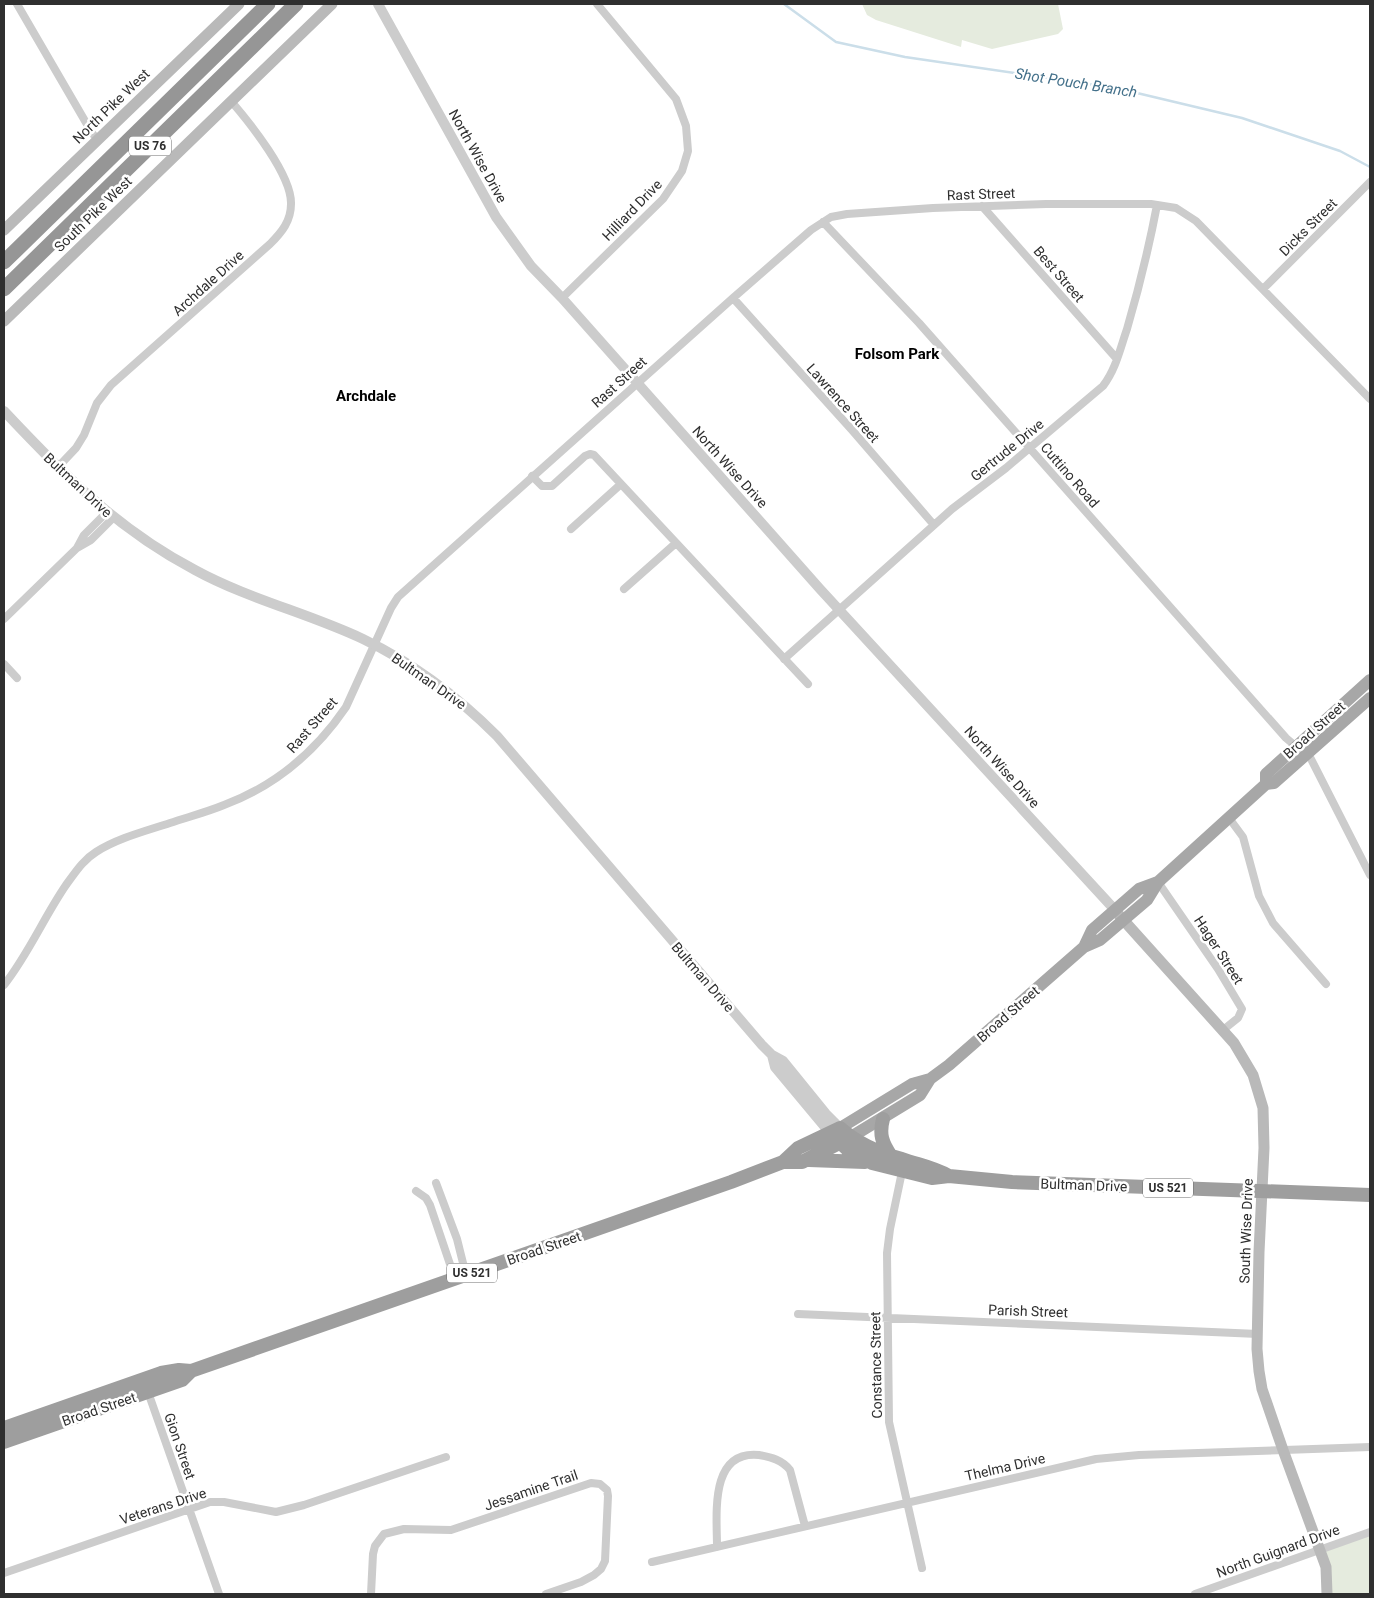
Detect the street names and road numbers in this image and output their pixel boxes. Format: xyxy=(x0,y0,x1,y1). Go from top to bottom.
street label: North Pike West xyxy=(69,65,153,147)
street label: North Wise Drive xyxy=(446,107,510,205)
road number: US 76 xyxy=(129,136,171,156)
street label: South Pike West xyxy=(51,173,135,255)
street label: Hilliard Drive xyxy=(599,176,665,244)
street label: Rast Street xyxy=(947,185,1016,203)
street label: Dicks Street xyxy=(1276,195,1340,259)
street label: Best Street xyxy=(1031,243,1088,305)
street label: Archdale Drive xyxy=(169,247,247,319)
street label: Rast Street xyxy=(588,353,650,411)
street label: Lawrence Street xyxy=(803,360,883,446)
street label: Gertrude Drive xyxy=(967,416,1047,484)
street label: North Wise Drive xyxy=(689,423,771,511)
street label: Cuttino Road xyxy=(1037,439,1103,511)
street label: Bultman Drive xyxy=(41,449,115,521)
street label: Bultman Drive xyxy=(389,650,469,712)
street label: Rast Street xyxy=(284,694,341,756)
street label: Broad Street xyxy=(1280,698,1348,762)
street label: North Wise Drive xyxy=(961,723,1043,811)
street label: Hager Street xyxy=(1191,913,1247,987)
street label: Bultman Drive xyxy=(668,939,738,1015)
street label: Broad Street xyxy=(974,982,1043,1045)
street label: Bultman Drive xyxy=(1040,1175,1128,1195)
road number: US 521 xyxy=(1143,1178,1193,1198)
street label: South Wise Drive xyxy=(1236,1178,1256,1284)
street label: Broad Street xyxy=(505,1228,584,1268)
road number: US 521 xyxy=(447,1264,497,1282)
street label: Parish Street xyxy=(988,1302,1069,1320)
street label: Constance Street xyxy=(867,1311,885,1419)
street label: Broad Street xyxy=(60,1389,139,1429)
street label: Gion Street xyxy=(161,1411,199,1482)
street label: Thelma Drive xyxy=(963,1450,1047,1484)
street label: Jessamine Trail xyxy=(482,1466,580,1514)
street label: Veterans Drive xyxy=(118,1484,208,1528)
street label: North Guignard Drive xyxy=(1214,1521,1342,1581)

